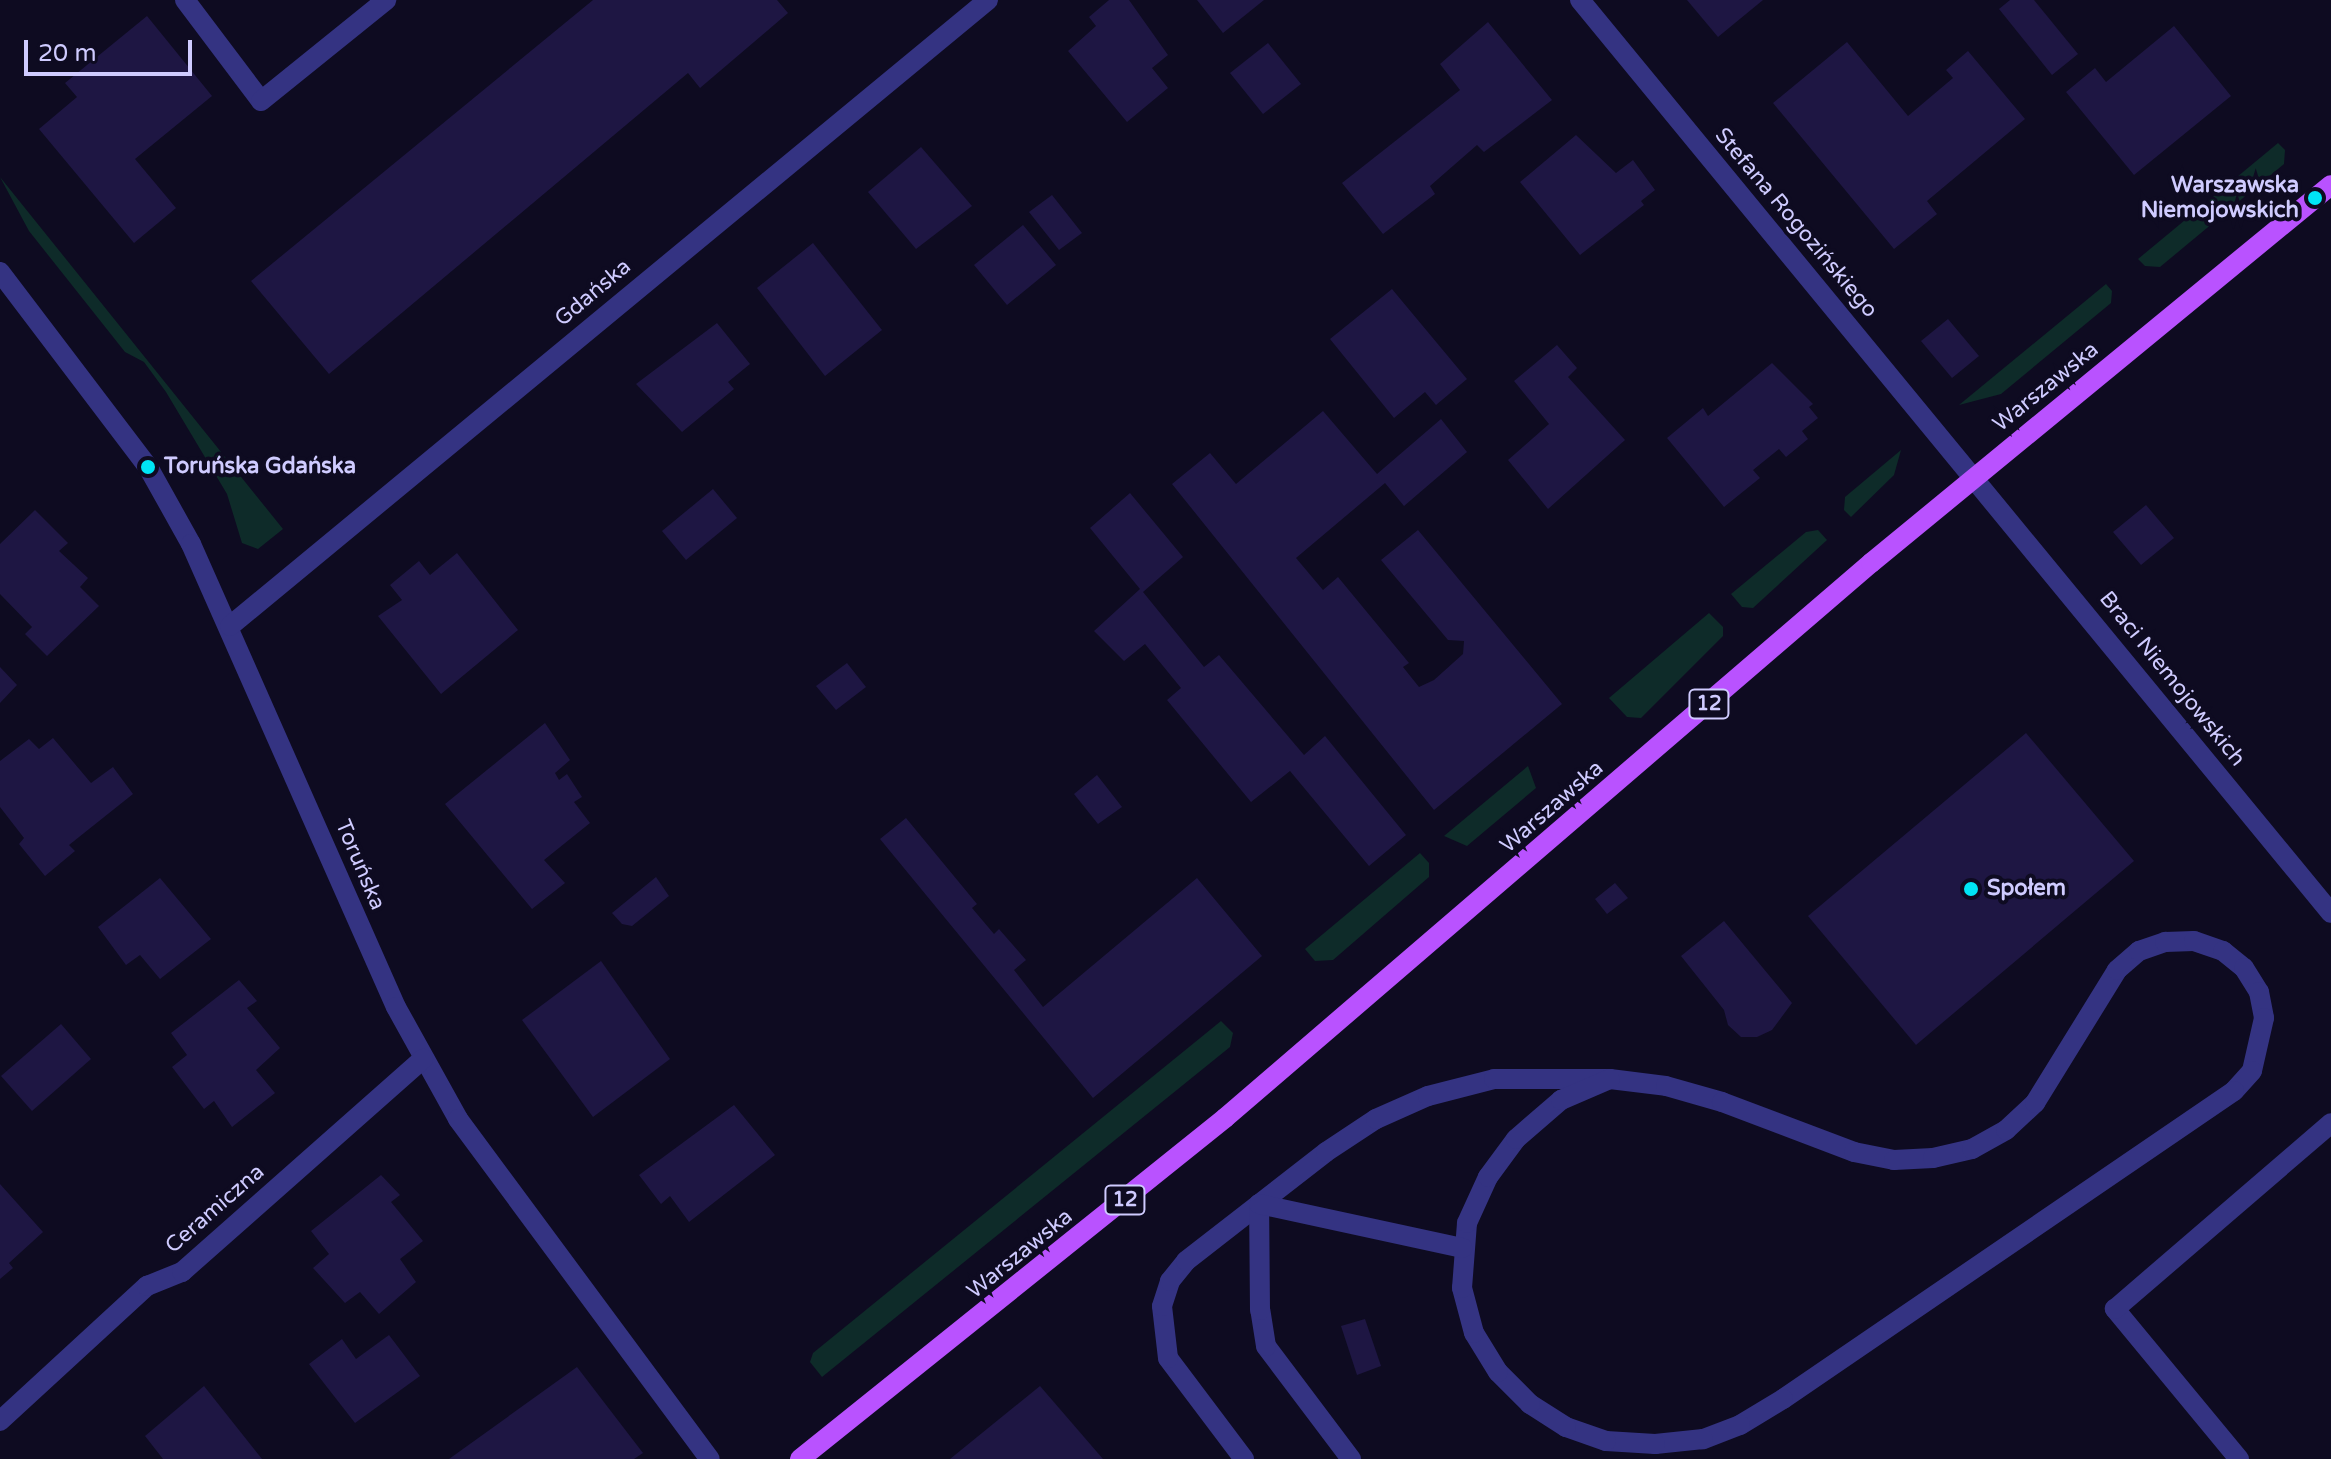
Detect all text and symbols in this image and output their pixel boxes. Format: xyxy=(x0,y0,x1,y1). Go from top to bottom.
scale bar xyxy=(28,24,196,74)
text: 20 m xyxy=(38,39,96,68)
street label: Stefana Rogozińskiego xyxy=(1709,123,1883,323)
place label: Warszawska Niemojowskich xyxy=(2141,172,2299,224)
marker: Warszawska Niemojowskich xyxy=(2306,189,2324,207)
street label: Gdańska xyxy=(550,254,636,332)
street label: Warszawska xyxy=(1988,336,2104,438)
place label: Toruńska Gdańska xyxy=(164,454,356,480)
marker: Toruńska Gdańska xyxy=(139,458,157,476)
street label: Braci Niemojowskich xyxy=(2093,586,2251,772)
road number: 12 xyxy=(1687,688,1731,720)
street label: Warszawska xyxy=(1495,755,1609,859)
street label: Toruńska xyxy=(329,816,391,914)
place label: Społem xyxy=(1987,876,2066,902)
marker: Społem xyxy=(1962,880,1980,898)
street label: Ceramiczna xyxy=(160,1159,270,1259)
road number: 12 xyxy=(1103,1184,1147,1216)
street label: Warszawska xyxy=(962,1203,1078,1305)

